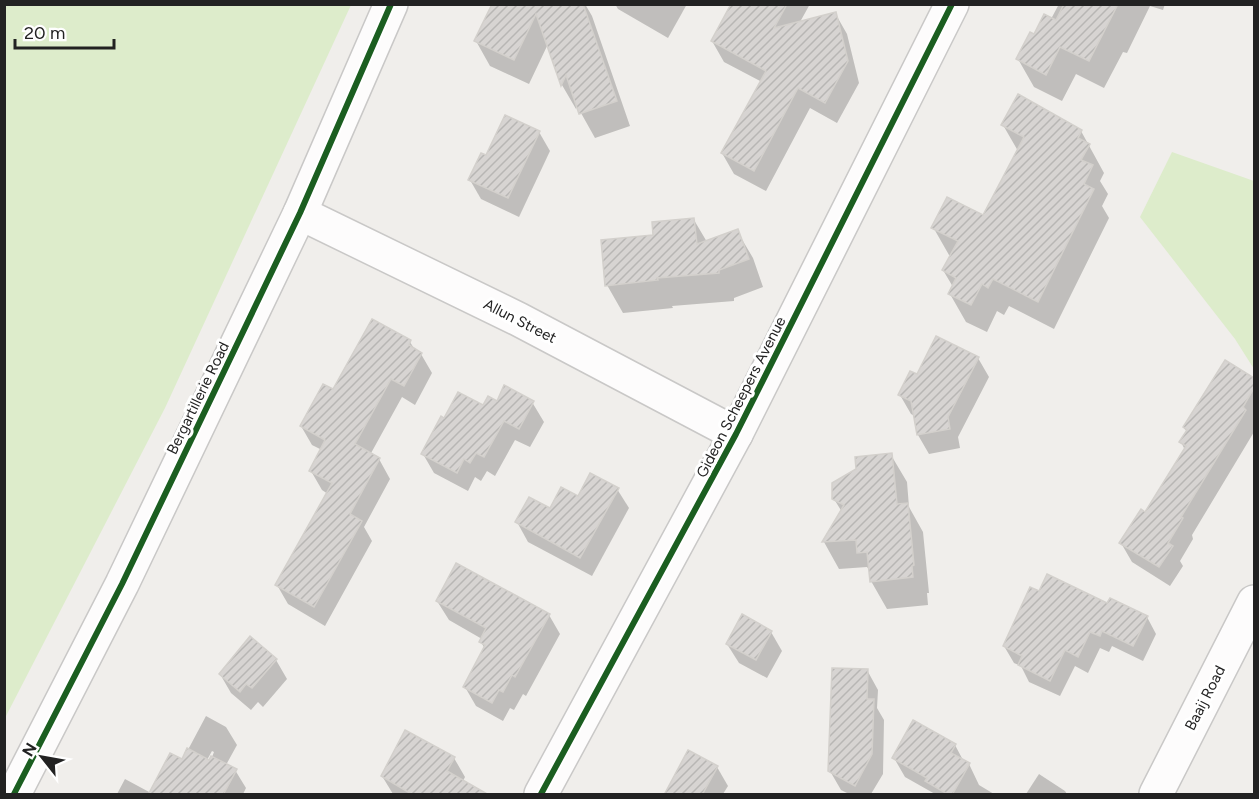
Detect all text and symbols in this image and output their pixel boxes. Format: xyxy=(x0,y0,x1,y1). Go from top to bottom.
scale bar xyxy=(15,12,114,50)
text: 20 m xyxy=(24,22,65,44)
street label: Allun Street xyxy=(481,295,560,347)
street label: Gideon Scheepers Avenue xyxy=(693,313,789,481)
street label: Bergartillerie Road xyxy=(163,339,233,457)
street label: Baaij Road xyxy=(1181,663,1229,733)
north arrow xyxy=(12,727,72,787)
text: N xyxy=(18,739,41,760)

